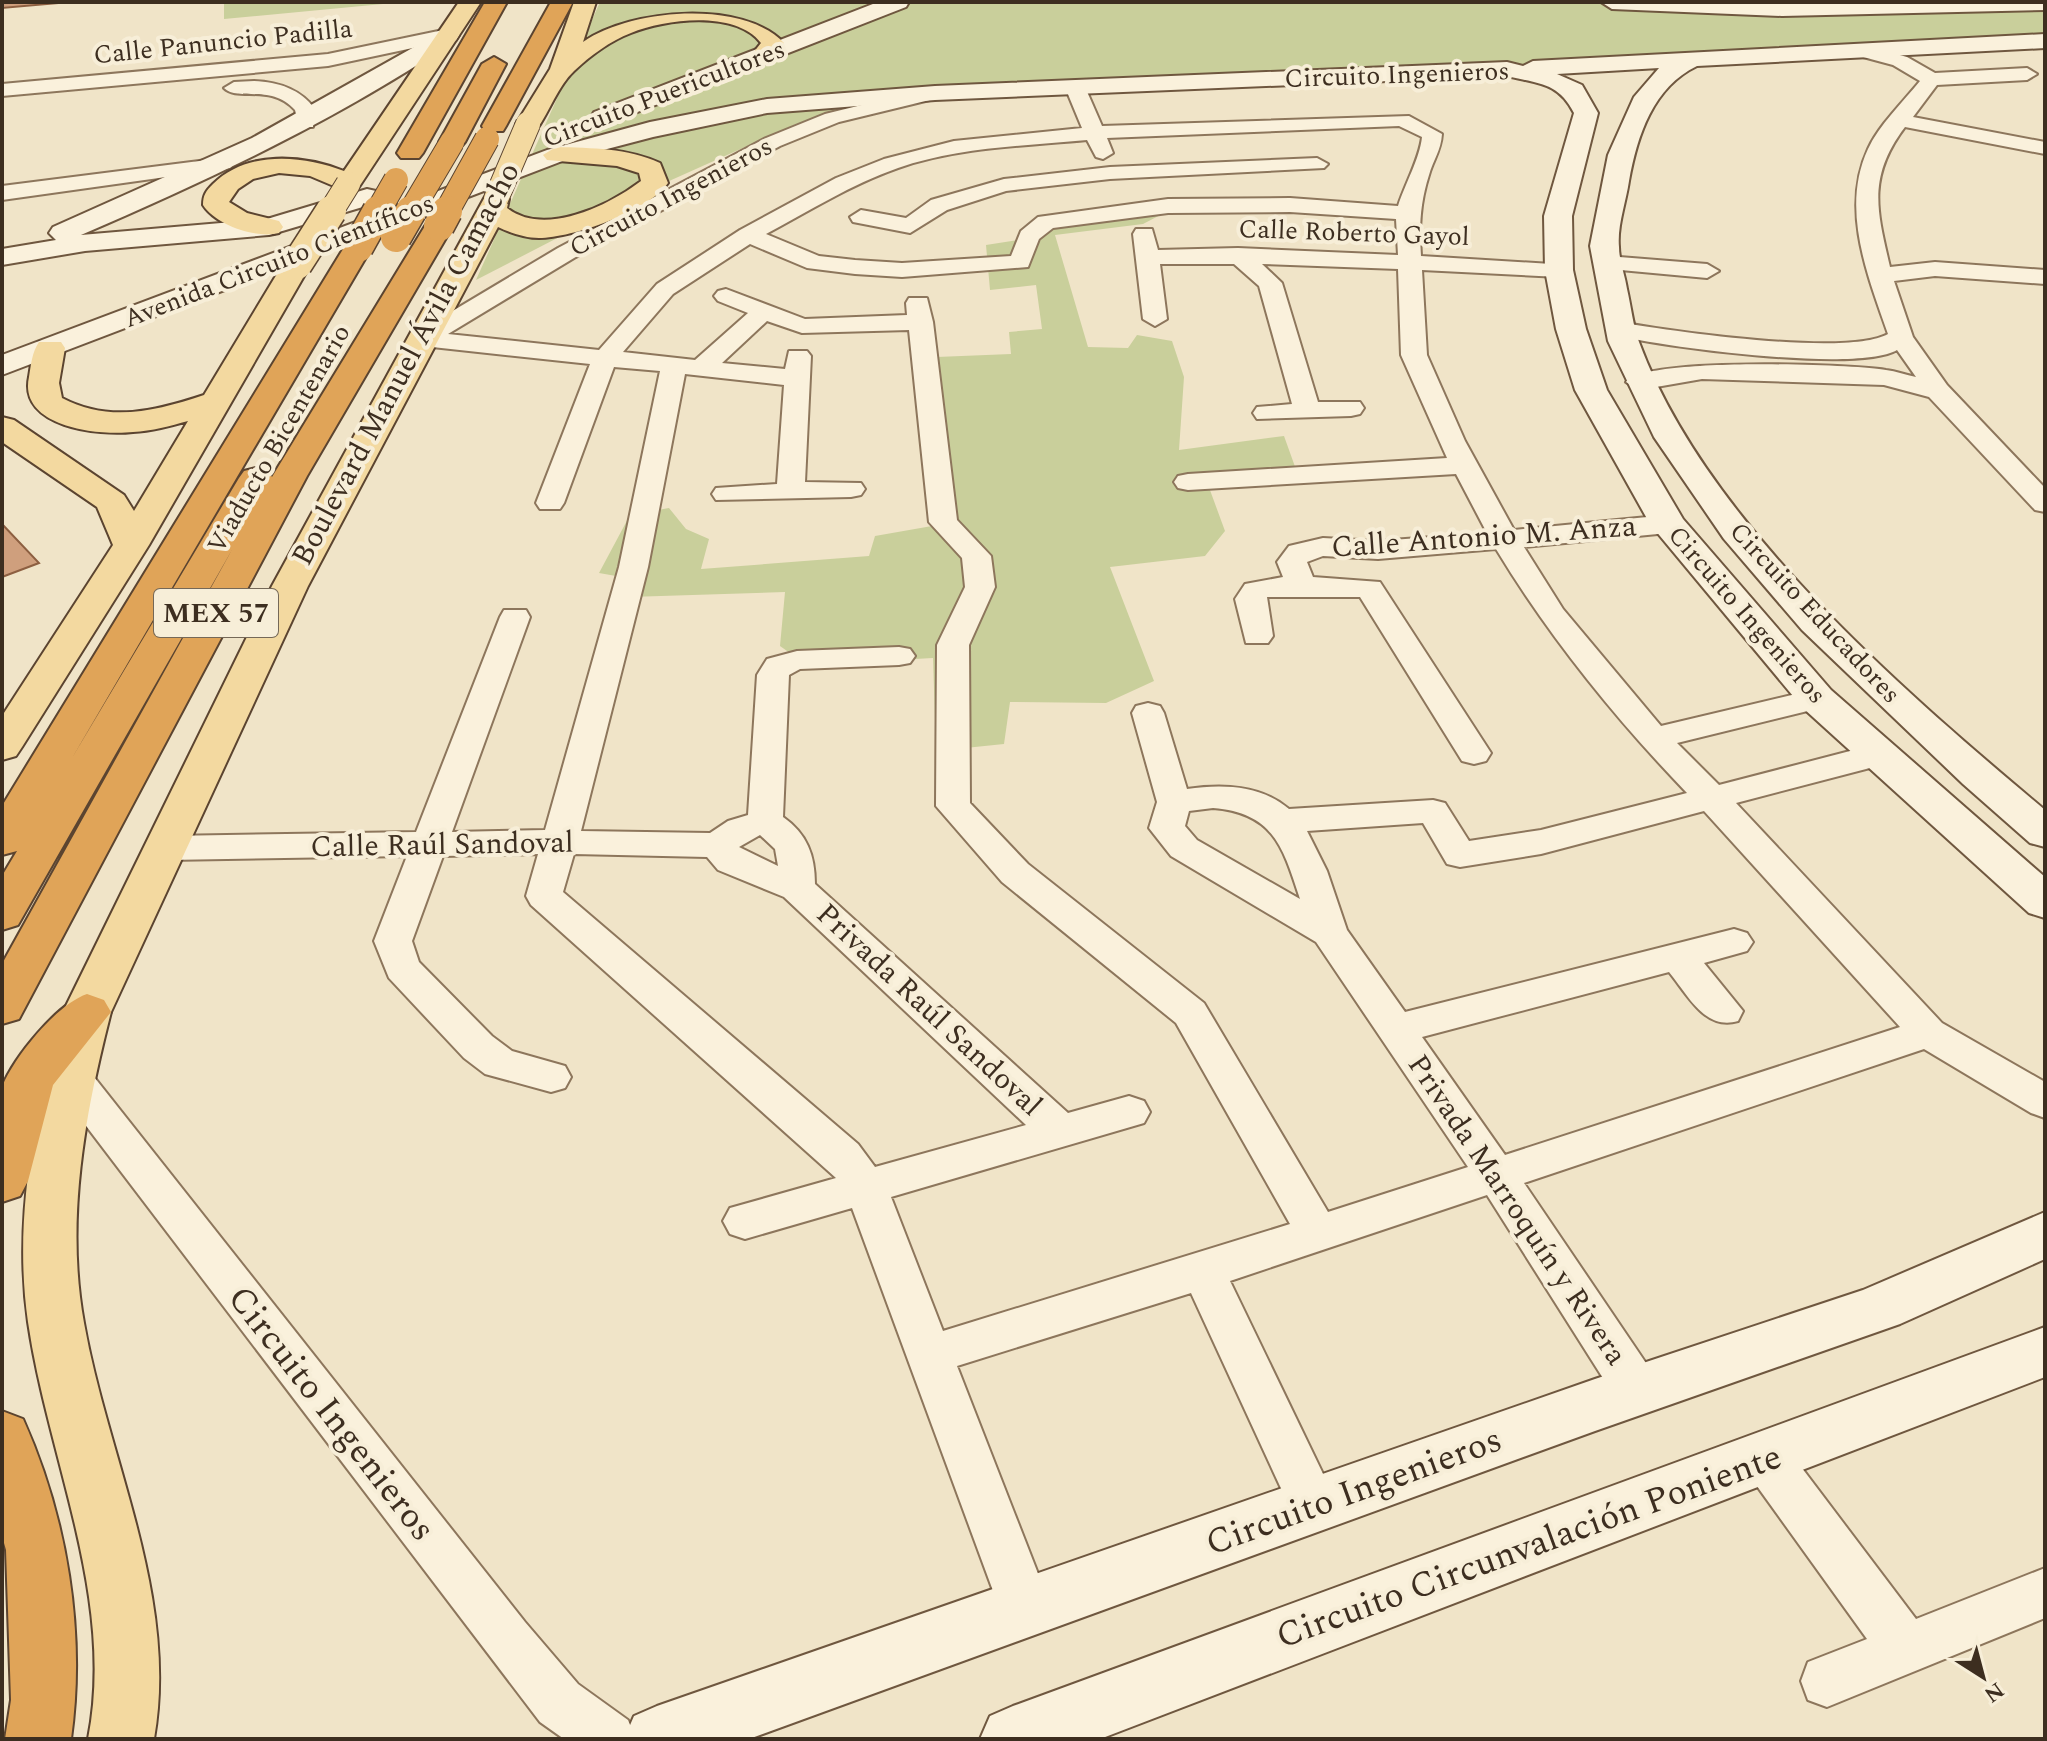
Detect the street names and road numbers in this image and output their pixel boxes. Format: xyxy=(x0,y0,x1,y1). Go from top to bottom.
street label: Calle Panuncio Padilla xyxy=(92,8,355,75)
street label: Circuito Puericultores xyxy=(537,29,791,159)
street label: Circuito Ingenieros xyxy=(1284,51,1510,99)
street label: Circuito Ingenieros xyxy=(562,126,780,268)
street label: Boulevard Manuel Ávila Camacho xyxy=(280,154,532,574)
street label: Avenida Circuito Científicos xyxy=(118,183,440,339)
street label: Calle Roberto Gayol xyxy=(1238,209,1470,257)
street label: Viaducto Bicentenario xyxy=(197,317,361,561)
street label: Calle Antonio M. Anza xyxy=(1330,503,1638,571)
street label: Circuito Educadores xyxy=(1720,513,1910,713)
street label: Circuito Ingenieros xyxy=(1658,517,1836,713)
road number: MEX 57 xyxy=(154,589,278,637)
street label: Calle Raúl Sandoval xyxy=(310,820,574,870)
street label: Privada Raúl Sandoval xyxy=(805,892,1053,1128)
street label: Privada Marroquín y Rivera xyxy=(1395,1045,1639,1375)
street label: Circuito Ingenieros xyxy=(213,1274,449,1554)
street label: Circuito Ingenieros xyxy=(1198,1413,1510,1571)
street label: Circuito Circunvalación Poniente xyxy=(1269,1430,1789,1664)

